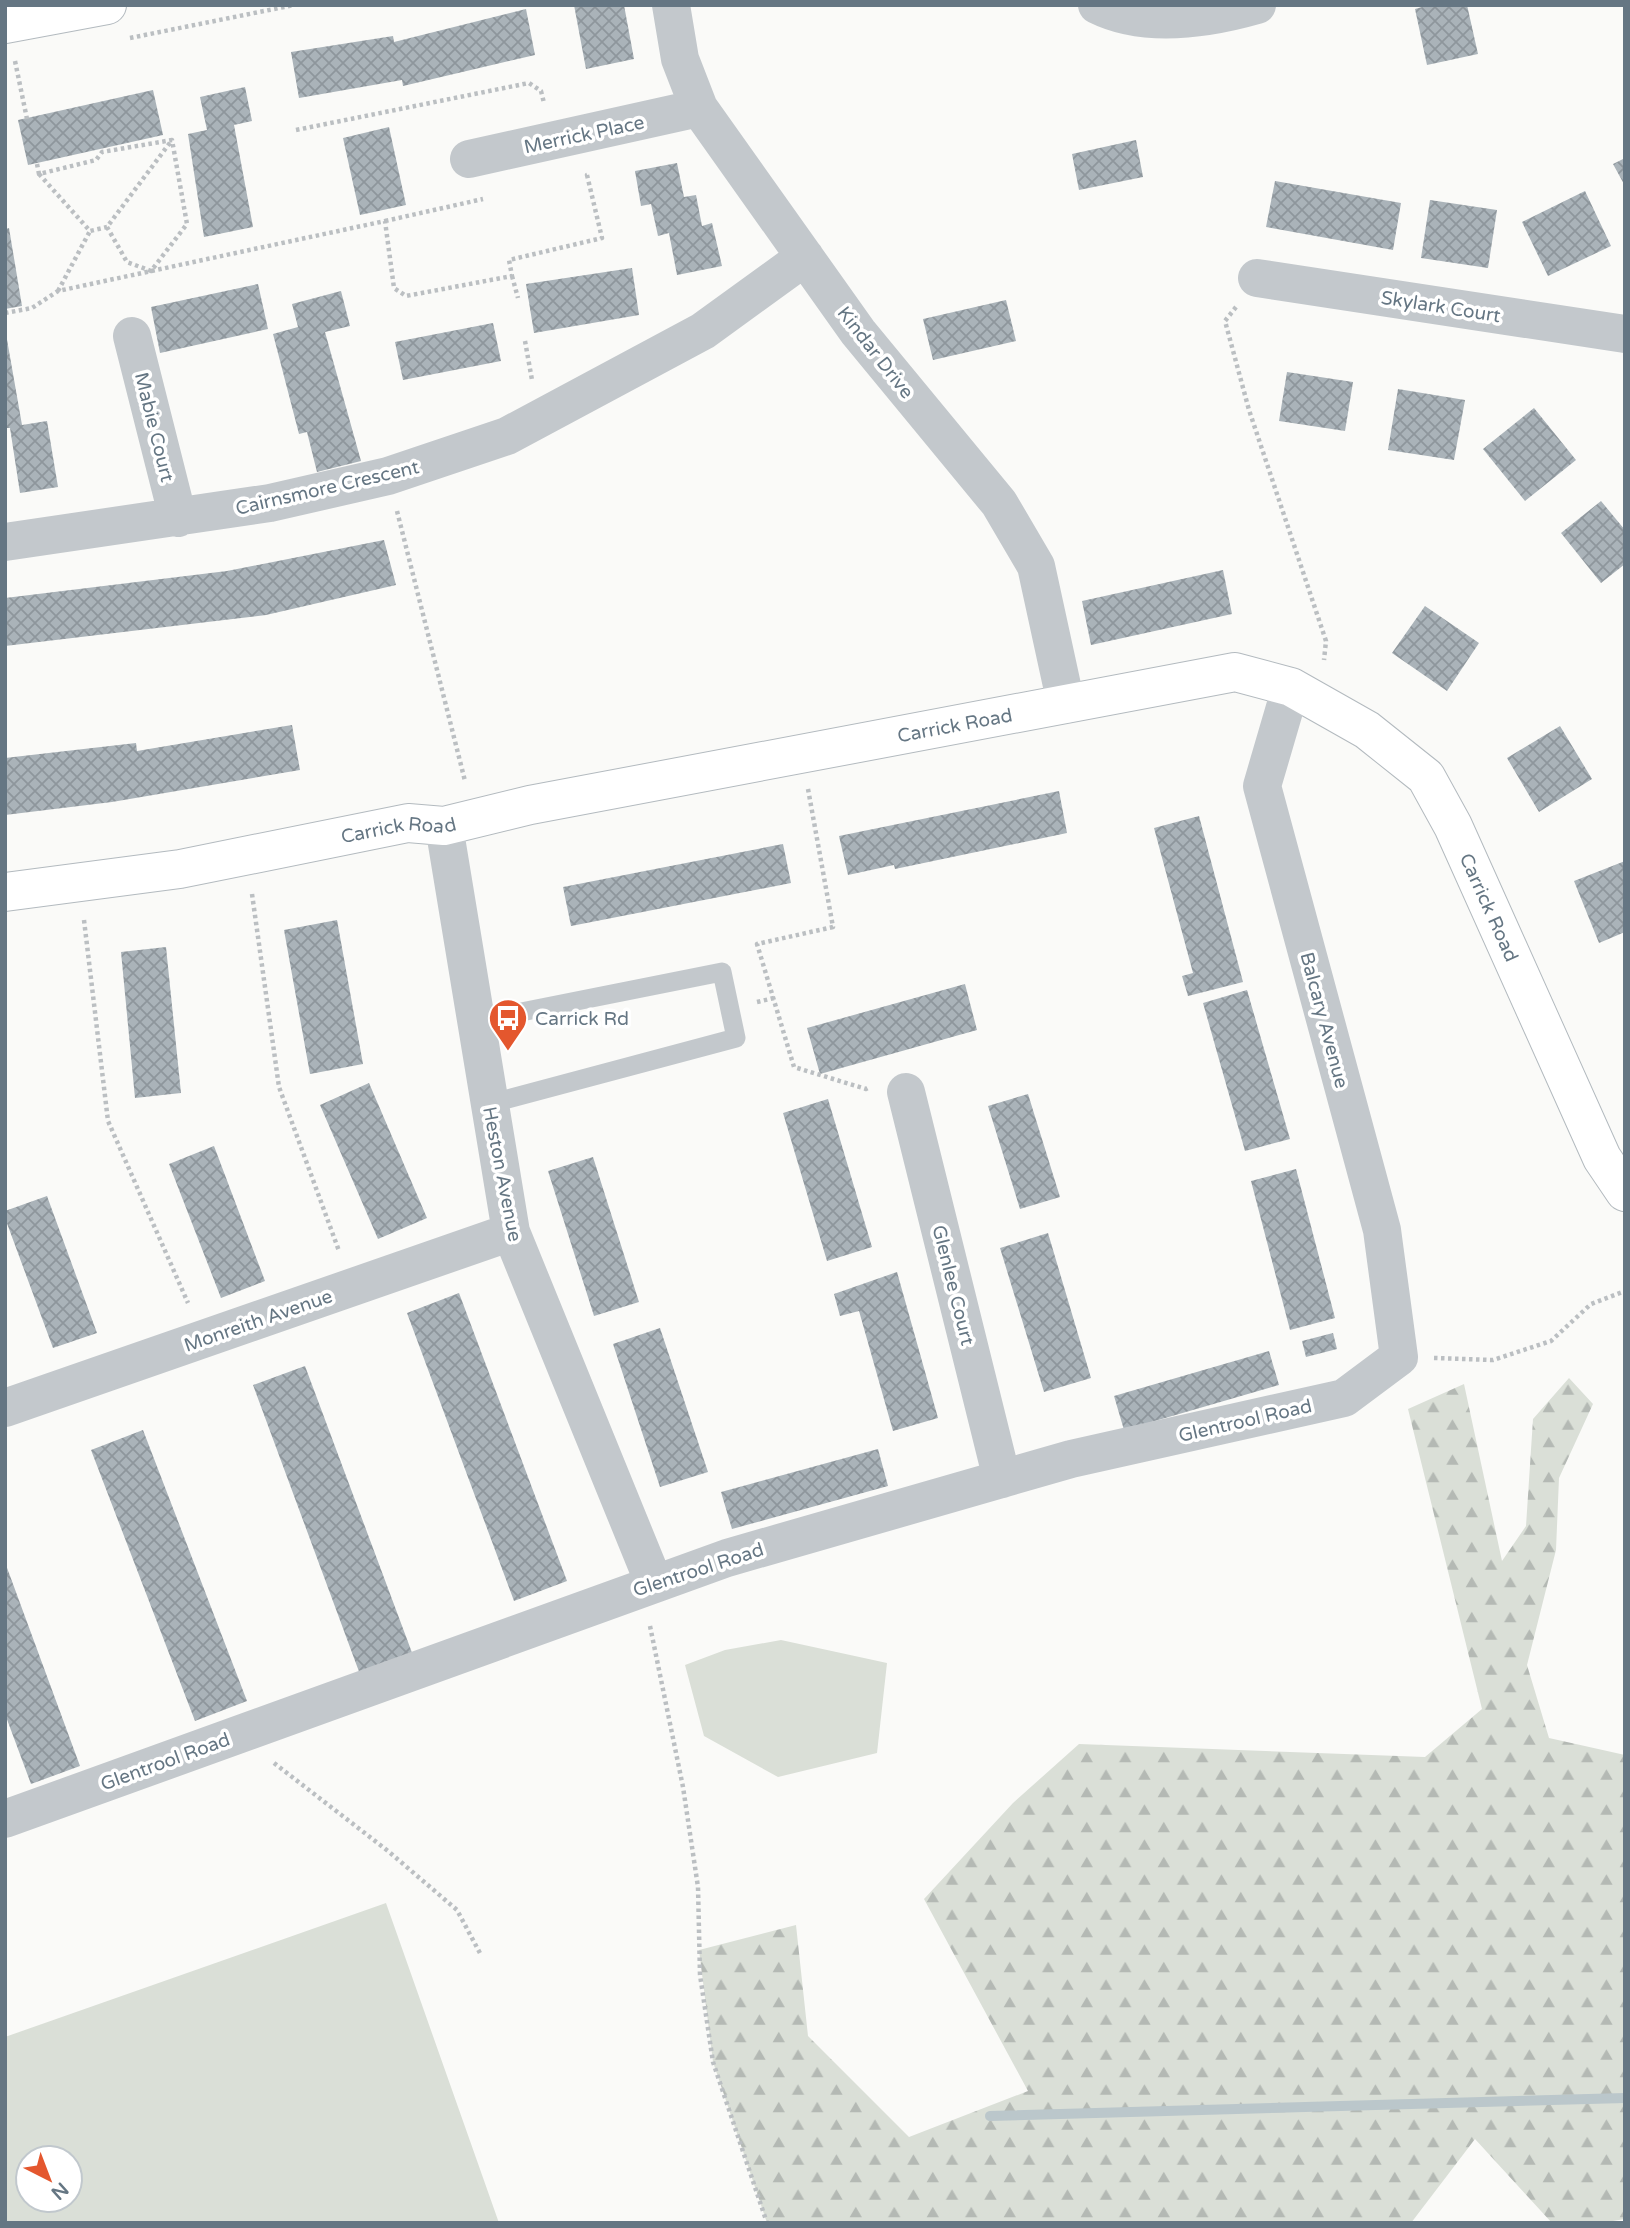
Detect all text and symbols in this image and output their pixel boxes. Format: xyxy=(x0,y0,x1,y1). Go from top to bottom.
street label: Merrick Place xyxy=(522,111,646,158)
street label: Skylark Court xyxy=(1380,287,1502,327)
street label: Kindar Drive xyxy=(832,302,918,403)
street label: Mabie Court xyxy=(130,370,178,484)
street label: Cairnsmore Crescent xyxy=(233,456,421,520)
street label: Carrick Road xyxy=(896,704,1014,747)
street label: Carrick Road xyxy=(339,813,458,848)
street label: Carrick Road xyxy=(1455,850,1522,965)
street label: Balcary Avenue xyxy=(1295,950,1353,1091)
bus stop icon: Carrick Rd xyxy=(487,997,529,1052)
place label: Carrick Rd xyxy=(535,1008,629,1030)
street label: Heston Avenue xyxy=(478,1105,526,1244)
street label: Glenlee Court xyxy=(927,1223,979,1348)
street label: Monreith Avenue xyxy=(181,1285,335,1357)
street label: Glentrool Road xyxy=(1177,1395,1314,1447)
street label: Glentrool Road xyxy=(630,1538,766,1601)
street label: Glentrool Road xyxy=(98,1728,233,1796)
north arrow xyxy=(14,2144,84,2214)
text: N xyxy=(47,2178,73,2204)

